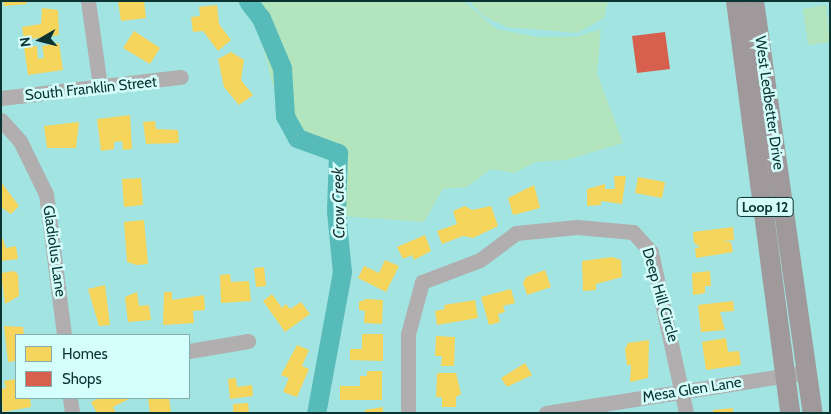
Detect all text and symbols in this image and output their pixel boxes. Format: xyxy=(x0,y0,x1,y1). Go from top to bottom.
north arrow xyxy=(15,15,65,65)
street label: West Ledbetter Drive xyxy=(751,35,787,171)
text: N xyxy=(16,36,35,48)
street label: South Franklin Street xyxy=(24,73,158,105)
water label: Crow Creek xyxy=(329,167,349,239)
road number: Loop 12 xyxy=(736,196,794,218)
street label: Gladiolus Lane xyxy=(39,204,69,298)
street label: Deep Hill Circle xyxy=(638,246,682,344)
legend xyxy=(15,334,190,399)
text: Homes xyxy=(62,345,108,363)
text: Shops xyxy=(62,370,102,388)
street label: Mesa Glen Lane xyxy=(641,373,743,407)

